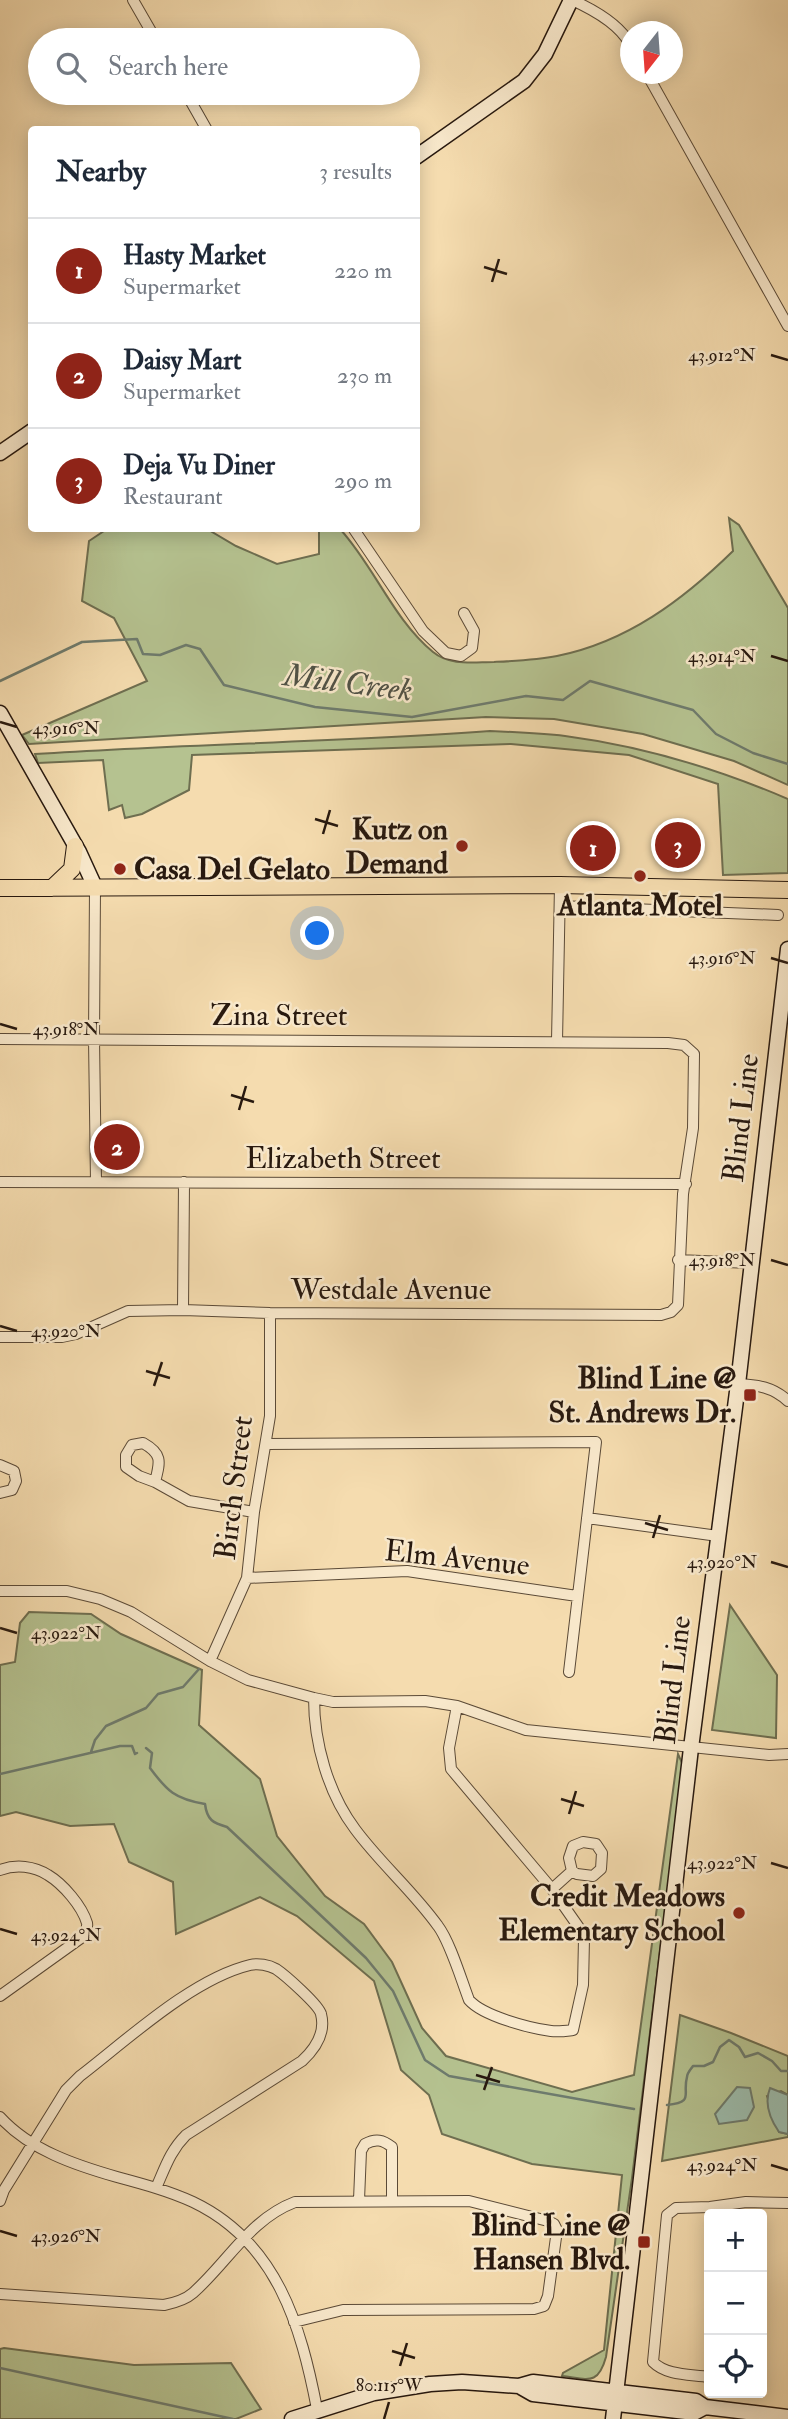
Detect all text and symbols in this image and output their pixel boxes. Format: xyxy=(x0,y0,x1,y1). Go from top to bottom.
north arrow xyxy=(620,21,683,84)
search box xyxy=(28,28,420,105)
icon: search xyxy=(52,48,90,86)
text: Search here xyxy=(108,51,228,83)
text: Nearby xyxy=(56,153,146,190)
text: 3 results xyxy=(319,157,392,186)
text: Hasty Market xyxy=(123,240,266,272)
text: 1 xyxy=(75,256,83,285)
text: 220 m xyxy=(334,256,392,285)
text: Supermarket xyxy=(123,272,241,301)
text: 43.912°N xyxy=(688,344,756,367)
text: Daisy Mart xyxy=(123,345,241,377)
text: 2 xyxy=(73,361,85,390)
text: 230 m xyxy=(337,361,392,390)
text: Supermarket xyxy=(123,377,241,406)
text: Deja Vu Diner xyxy=(123,450,275,482)
text: 3 xyxy=(75,466,83,495)
text: 290 m xyxy=(334,466,392,495)
text: Restaurant xyxy=(123,482,223,511)
text: 43.914°N xyxy=(688,645,756,668)
water label: Mill Creek xyxy=(279,655,415,711)
text: 43.916°N xyxy=(32,717,100,740)
place label: Kutz on Demand xyxy=(345,811,449,882)
pin: 3 xyxy=(655,819,701,871)
pin: 1 xyxy=(570,822,616,874)
marker: Kutz on Demand xyxy=(454,838,470,854)
place label: Casa Del Gelato xyxy=(134,851,330,888)
marker: Casa Del Gelato xyxy=(112,861,128,877)
marker: Atlanta Motel xyxy=(632,868,648,884)
place label: Atlanta Motel xyxy=(555,887,723,924)
your location xyxy=(300,916,334,950)
text: 43.916°N xyxy=(688,947,756,970)
street label: Zina Street xyxy=(211,997,348,1034)
text: 43.918°N xyxy=(33,1018,99,1041)
street label: Blind Line xyxy=(715,1052,767,1184)
pin: 2 xyxy=(94,1121,140,1173)
street label: Elizabeth Street xyxy=(245,1140,441,1177)
text: 43.918°N xyxy=(689,1249,755,1272)
street label: Westdale Avenue xyxy=(290,1271,491,1308)
text: 43.920°N xyxy=(31,1320,101,1343)
place label: Blind Line @ St. Andrews Dr. xyxy=(549,1360,736,1431)
marker: Blind Line @ St. Andrews Dr. xyxy=(742,1387,758,1403)
street label: Birch Street xyxy=(207,1414,261,1562)
street label: Elm Avenue xyxy=(383,1532,531,1584)
text: 43.920°N xyxy=(687,1551,757,1574)
street label: Blind Line xyxy=(647,1614,699,1746)
text: 43.922°N xyxy=(31,1622,101,1645)
text: 43.922°N xyxy=(687,1852,757,1875)
place label: Credit Meadows Elementary School xyxy=(499,1878,725,1949)
marker: Credit Meadows Elementary School xyxy=(731,1905,747,1921)
text: 43.924°N xyxy=(31,1924,101,1947)
text: 43.924°N xyxy=(687,2154,757,2177)
place label: Blind Line @ Hansen Blvd. xyxy=(471,2207,630,2278)
map controls xyxy=(704,2209,767,2398)
button: + xyxy=(704,2209,767,2272)
text: 43.926°N xyxy=(31,2225,101,2248)
marker: Blind Line @ Hansen Blvd. xyxy=(636,2234,652,2250)
button: − xyxy=(704,2272,767,2335)
button: locate xyxy=(704,2335,767,2398)
text: 80.115°W xyxy=(356,2374,423,2397)

